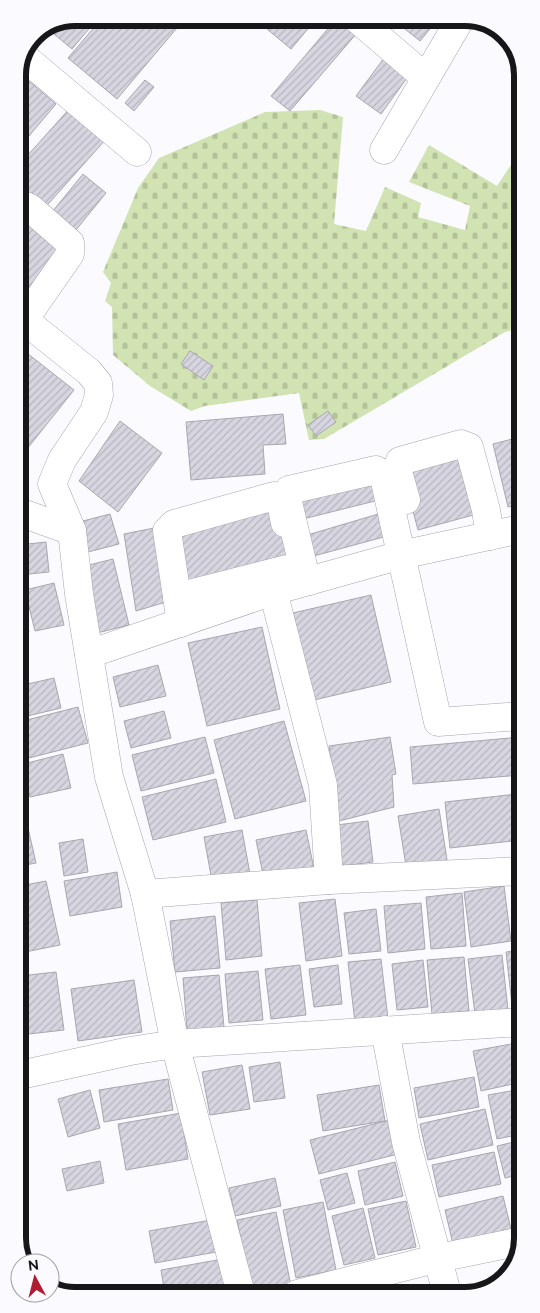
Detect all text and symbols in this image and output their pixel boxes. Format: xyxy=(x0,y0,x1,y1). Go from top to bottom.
north arrow xyxy=(10,1253,60,1303)
text: N xyxy=(27,1257,40,1274)

